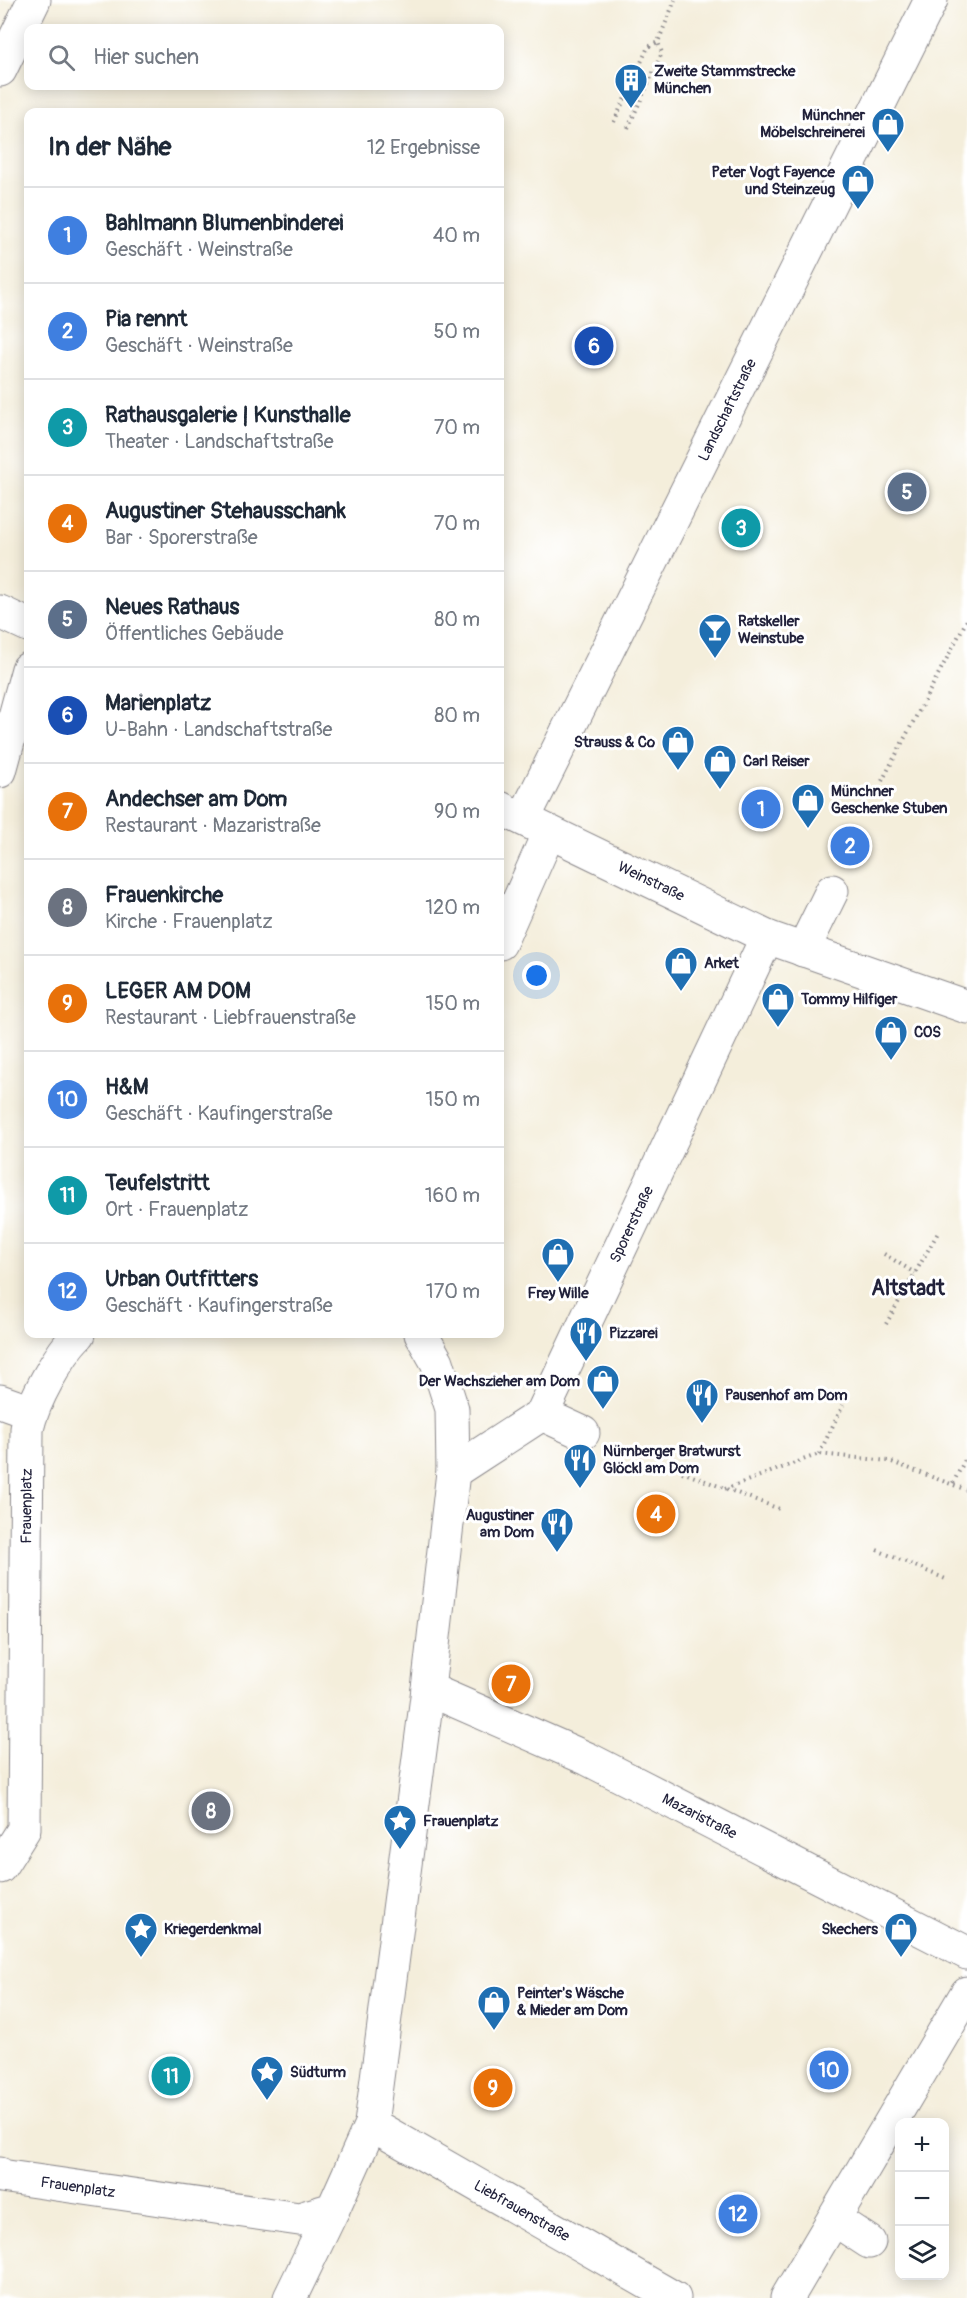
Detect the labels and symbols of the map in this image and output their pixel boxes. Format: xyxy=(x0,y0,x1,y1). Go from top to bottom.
building icon: Zweite Stammstrecke München xyxy=(613,62,649,109)
place label: Zweite Stammstrecke München xyxy=(654,62,796,98)
place label: Münchner Möbelschreinerei xyxy=(760,106,866,142)
shop icon: Münchner Möbelschreinerei xyxy=(870,106,906,153)
place label: Peter Vogt Fayence und Steinzeug xyxy=(711,163,836,199)
shop icon: Peter Vogt Fayence und Steinzeug xyxy=(840,163,876,210)
pin: 6 xyxy=(574,324,614,368)
street label: Landschaftstraße xyxy=(694,355,761,464)
pin: 5 xyxy=(888,470,926,514)
pin: 3 xyxy=(722,506,760,550)
bar icon: Ratskeller Weinstube xyxy=(697,612,733,659)
place label: Ratskeller Weinstube xyxy=(738,612,805,648)
shop icon: Strauss & Co xyxy=(660,724,696,771)
place label: Strauss & Co xyxy=(574,733,655,752)
shop icon: Carl Reiser xyxy=(702,743,738,790)
place label: Carl Reiser xyxy=(743,752,810,771)
shop icon: Münchner Geschenke Stuben xyxy=(790,782,826,829)
place label: Münchner Geschenke Stuben xyxy=(831,782,948,818)
pin: 1 xyxy=(742,786,780,832)
pin: 2 xyxy=(830,824,870,868)
street label: Weinstraße xyxy=(615,857,688,906)
shop icon: Arket xyxy=(663,945,699,992)
place label: Arket xyxy=(704,954,740,973)
your location xyxy=(522,961,551,990)
shop icon: Tommy Hilfiger xyxy=(760,981,796,1028)
place label: Tommy Hilfiger xyxy=(800,990,898,1009)
shop icon: COS xyxy=(873,1014,909,1061)
place label: COS xyxy=(914,1023,941,1042)
street label: Sporerstraße xyxy=(606,1183,658,1266)
shop icon: Frey Wille xyxy=(540,1236,576,1283)
district label: Altstadt xyxy=(871,1275,945,1302)
place label: Frey Wille xyxy=(527,1284,589,1303)
restaurant icon: Pizzarei xyxy=(568,1315,604,1362)
place label: Pizzarei xyxy=(609,1324,658,1343)
shop icon: Der Wachszieher am Dom xyxy=(585,1363,621,1410)
place label: Der Wachszieher am Dom xyxy=(419,1372,580,1391)
restaurant icon: Pausenhof am Dom xyxy=(684,1377,720,1424)
place label: Pausenhof am Dom xyxy=(725,1386,848,1405)
restaurant icon: Nürnberger Bratwurst Glöckl am Dom xyxy=(562,1442,598,1489)
place label: Nürnberger Bratwurst Glöckl am Dom xyxy=(603,1442,742,1478)
street label: Frauenplatz xyxy=(17,1468,37,1544)
pin: 4 xyxy=(636,1492,676,1537)
place label: Augustiner am Dom xyxy=(466,1506,535,1542)
restaurant icon: Augustiner am Dom xyxy=(539,1506,575,1553)
pin: 7 xyxy=(492,1662,530,1706)
pin: 8 xyxy=(192,1788,230,1834)
street label: Mazaristraße xyxy=(659,1790,740,1844)
place icon: Frauenplatz xyxy=(382,1803,418,1850)
place label: Frauenplatz xyxy=(423,1812,498,1831)
place icon: Kriegerdenkmal xyxy=(123,1911,159,1958)
shop icon: Skechers xyxy=(883,1911,919,1958)
place label: Kriegerdenkmal xyxy=(164,1920,262,1939)
place label: Skechers xyxy=(821,1920,878,1939)
shop icon: Peinter's Wäsche & Mieder am Dom xyxy=(476,1984,512,2031)
place label: Peinter's Wäsche & Mieder am Dom xyxy=(517,1984,628,2020)
pin: 10 xyxy=(810,2048,848,2092)
pin: 11 xyxy=(152,2054,190,2098)
place icon: Südturm xyxy=(249,2054,285,2101)
place label: Südturm xyxy=(290,2063,346,2082)
pin: 9 xyxy=(474,2066,512,2110)
street label: Frauenplatz xyxy=(39,2173,117,2202)
street label: Liebfrauenstraße xyxy=(470,2176,574,2246)
pin: 12 xyxy=(718,2192,758,2236)

